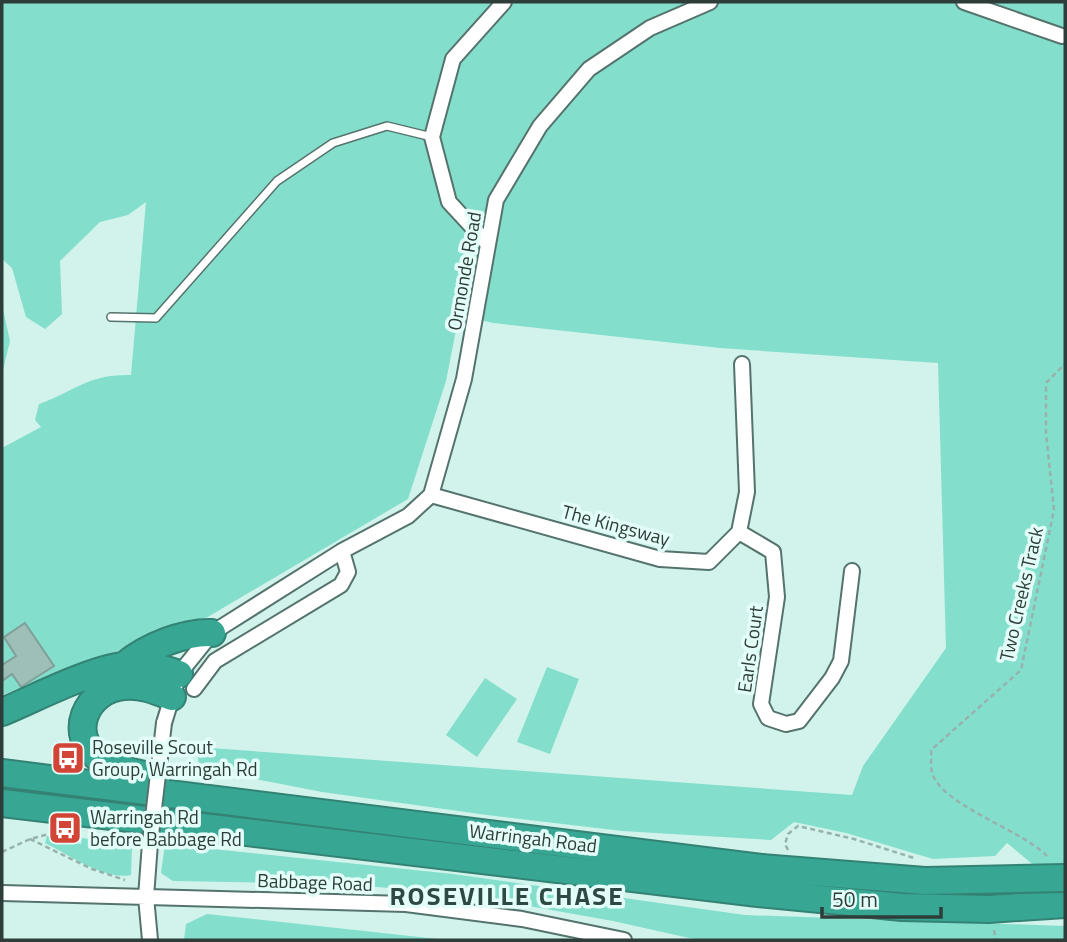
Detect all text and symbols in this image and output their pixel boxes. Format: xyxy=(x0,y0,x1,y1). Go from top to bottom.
street label: Ormonde Road xyxy=(439,209,488,333)
street label: The Kingsway xyxy=(559,496,673,553)
street label: Two Creeks Track xyxy=(991,524,1050,664)
street label: Earls Court xyxy=(729,603,770,694)
place label: Roseville Scout Group, Warringah Rd xyxy=(92,732,257,783)
bus stop icon: Roseville Scout Group, Warringah Rd xyxy=(49,739,87,777)
place label: Warringah Rd before Babbage Rd xyxy=(90,802,242,853)
bus stop icon: Warringah Rd before Babbage Rd xyxy=(46,809,84,847)
street label: Warringah Road xyxy=(468,815,599,860)
street label: Babbage Road xyxy=(257,865,373,898)
district label: ROSEVILLE CHASE xyxy=(389,876,625,915)
scale bar xyxy=(822,876,941,920)
text: 50 m xyxy=(832,883,878,915)

